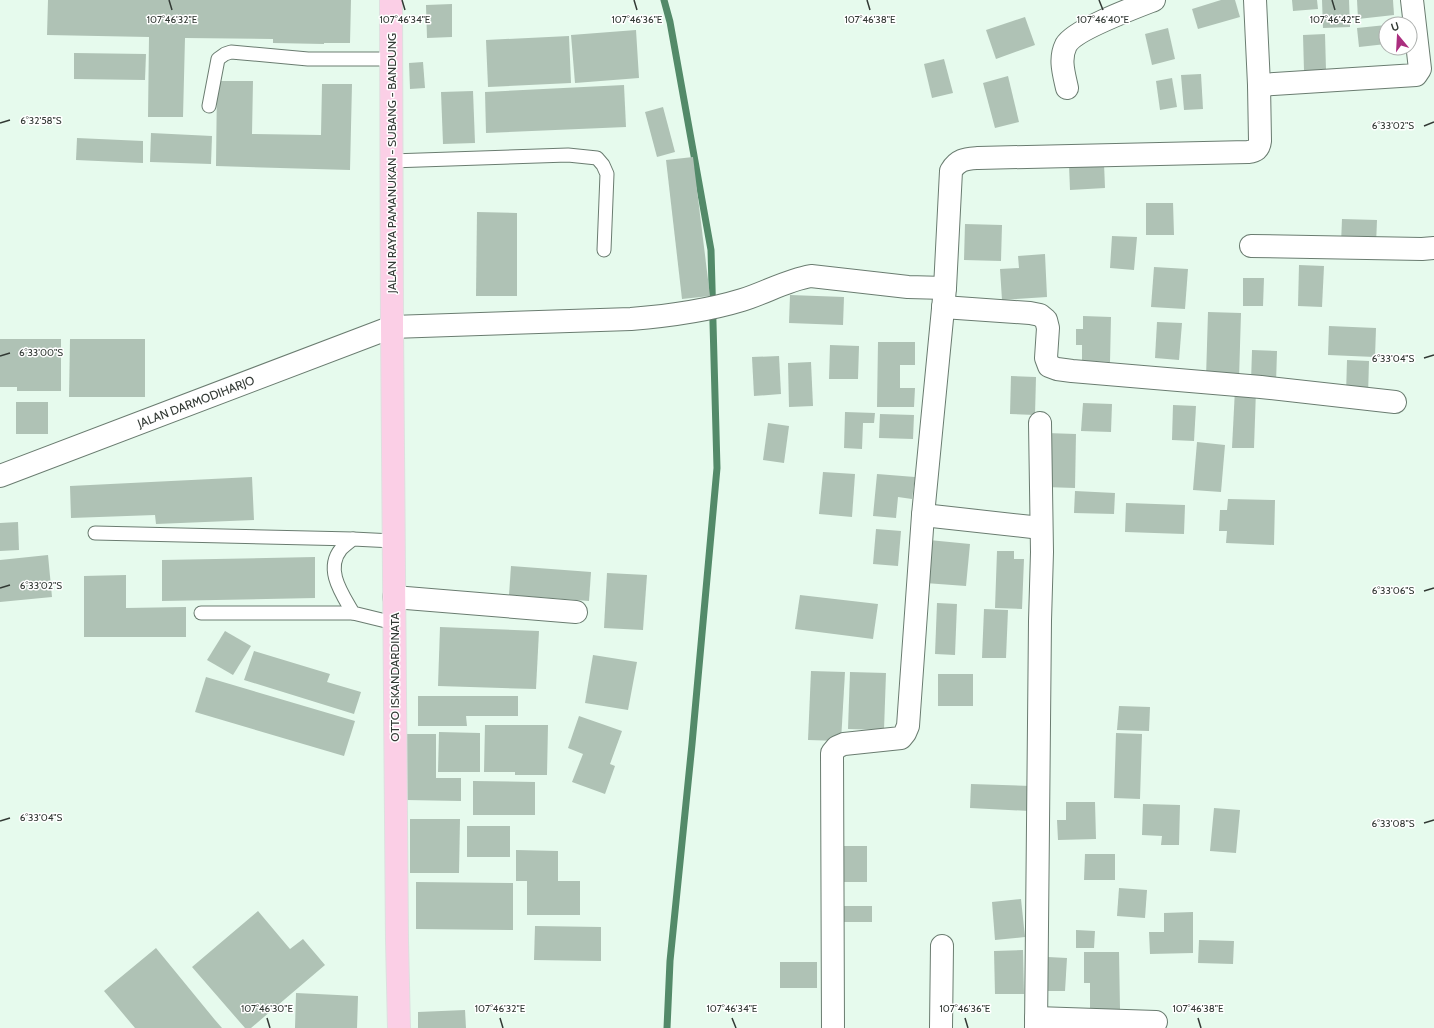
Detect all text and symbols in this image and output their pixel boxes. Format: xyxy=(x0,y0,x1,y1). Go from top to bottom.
text: 107°46'32"E xyxy=(147,13,198,26)
text: 107°46'34"E xyxy=(380,13,431,26)
text: 107°46'36"E xyxy=(612,13,663,26)
text: 107°46'38"E xyxy=(844,13,896,26)
text: 107°46'40"E xyxy=(1077,13,1130,26)
text: 107°46'42"E xyxy=(1310,13,1361,26)
north arrow xyxy=(1378,16,1418,56)
text: U xyxy=(1389,19,1401,34)
street label: JALAN RAYA PAMANUKAN - SUBANG - BANDUNG xyxy=(384,33,399,294)
text: 6°32'58"S xyxy=(20,114,62,127)
text: 6°33'02"S xyxy=(1372,119,1414,132)
text: 6°33'00"S xyxy=(19,346,63,359)
text: 6°33'04"S xyxy=(1372,352,1415,365)
street label: JALAN DARMODIHARJO xyxy=(134,372,257,431)
text: 6°33'02"S xyxy=(20,579,62,592)
text: 6°33'06"S xyxy=(1372,584,1415,597)
street label: OTTO ISKANDARDINATA xyxy=(387,612,402,742)
text: 6°33'04"S xyxy=(20,811,63,824)
text: 6°33'08"S xyxy=(1371,817,1415,830)
text: 107°46'30"E xyxy=(241,1002,294,1015)
text: 107°46'32"E xyxy=(475,1002,526,1015)
text: 107°46'34"E xyxy=(707,1002,758,1015)
text: 107°46'36"E xyxy=(940,1002,991,1015)
text: 107°46'38"E xyxy=(1172,1002,1224,1015)

